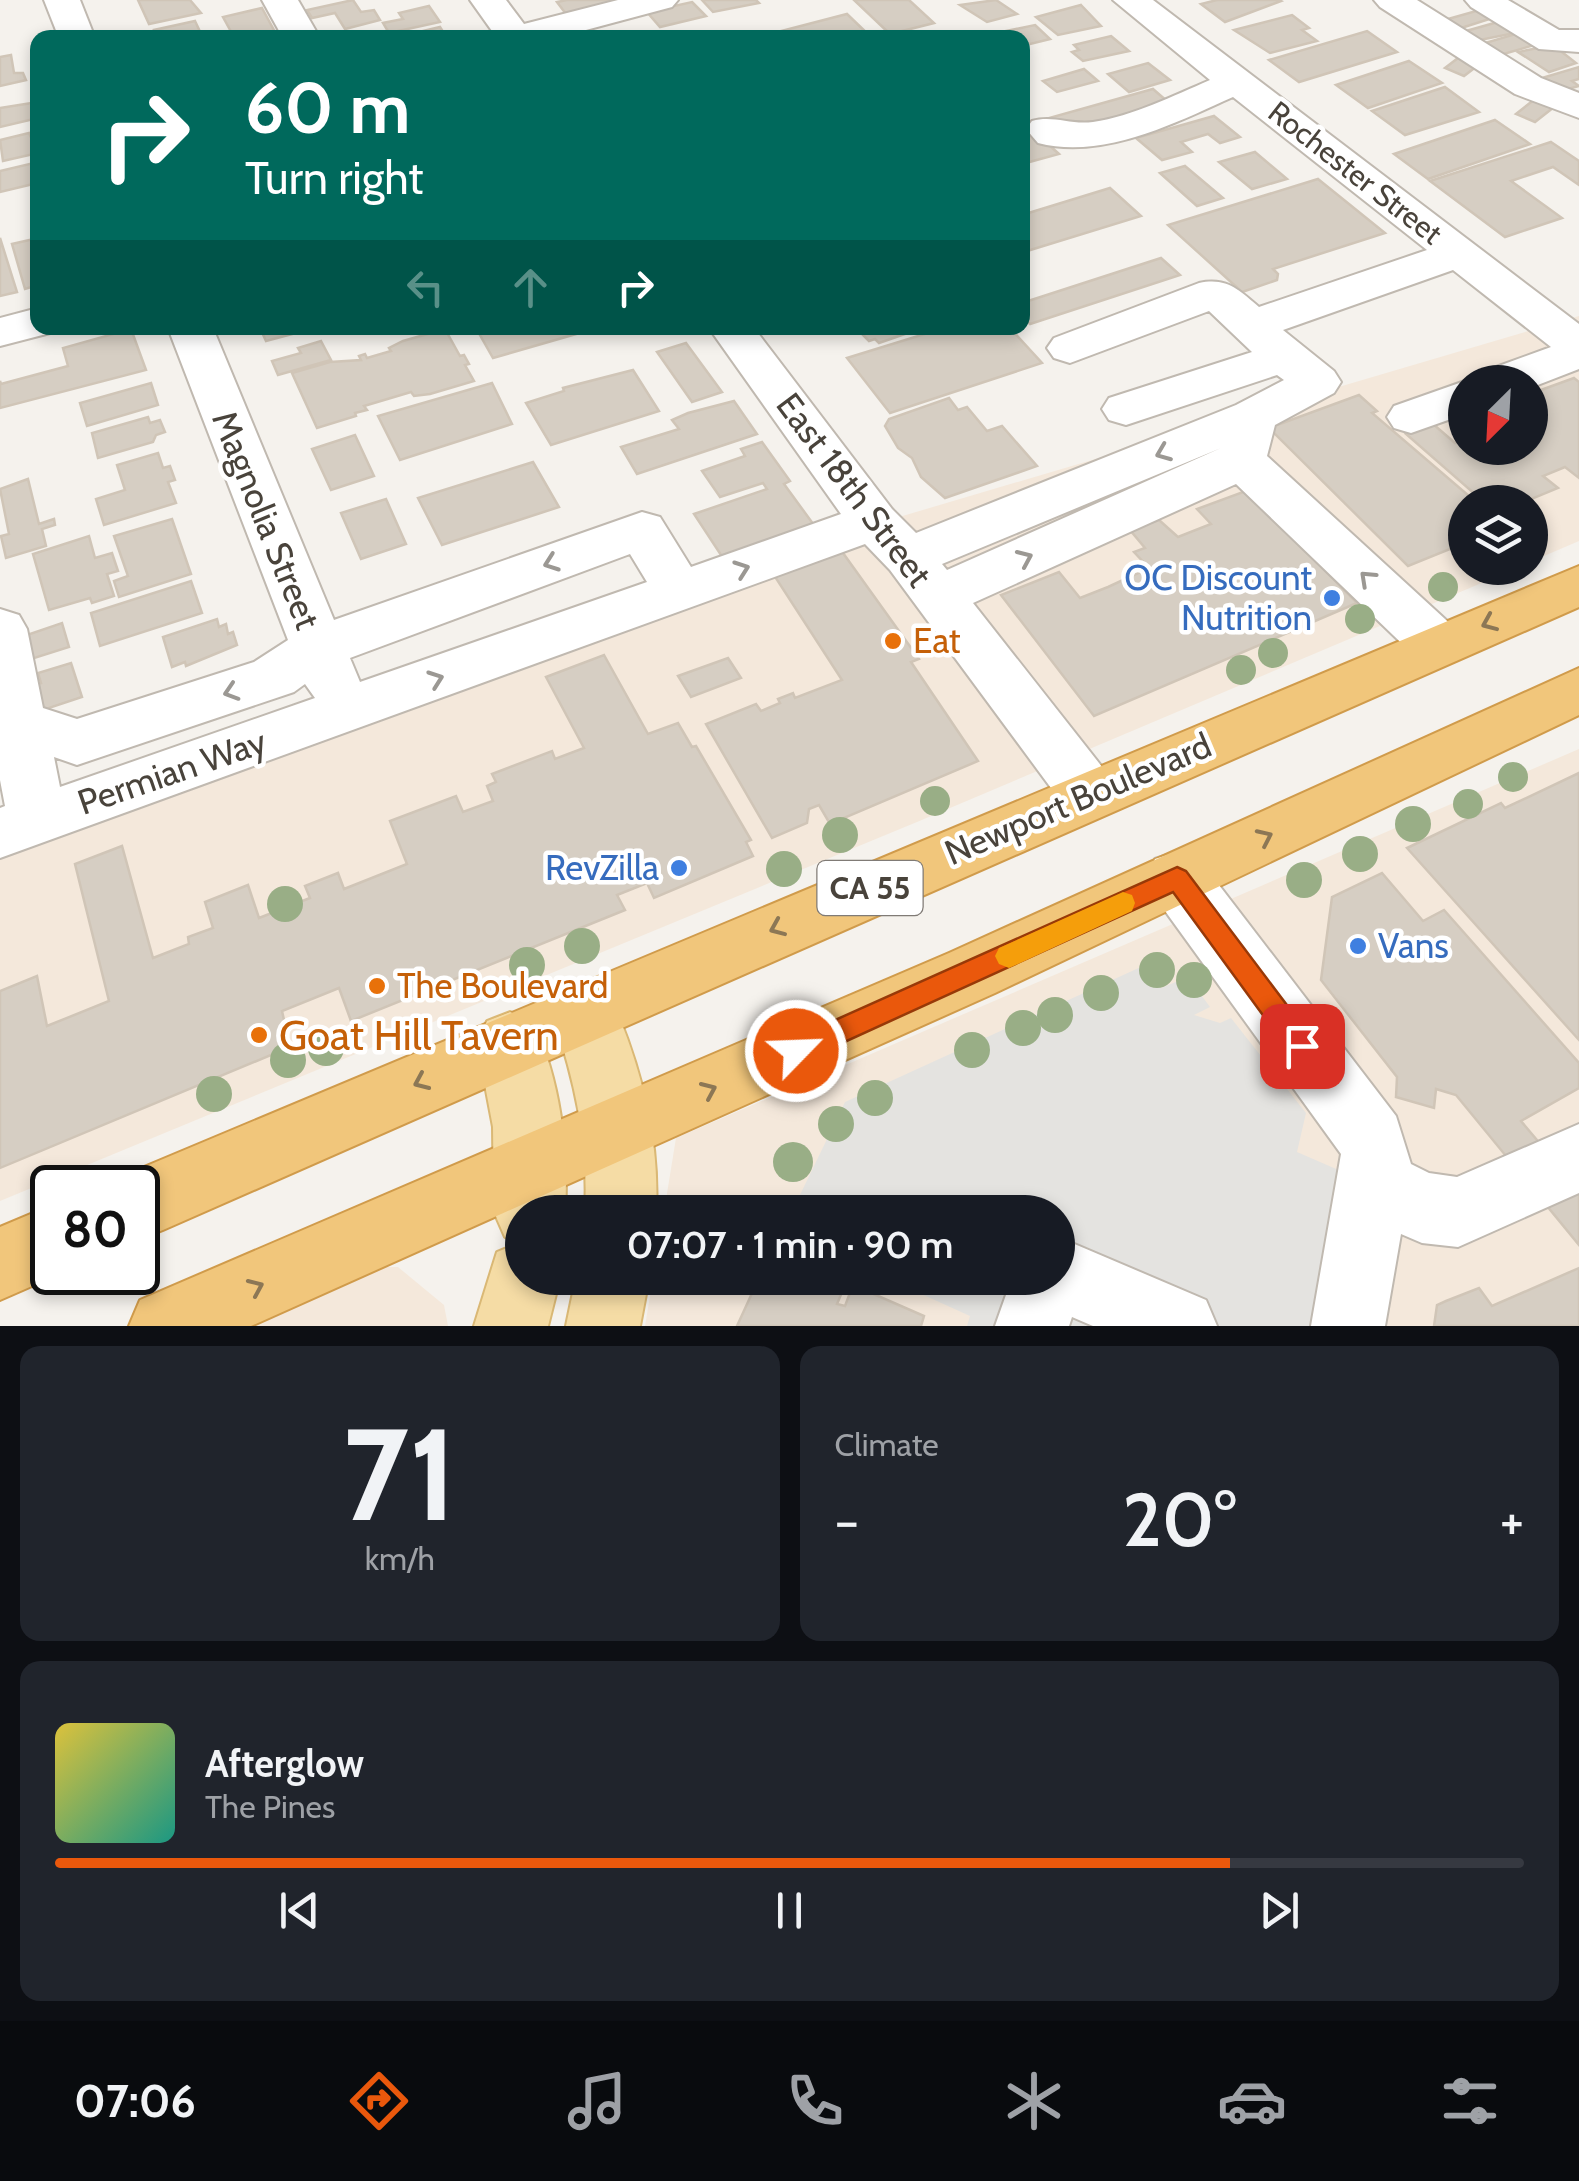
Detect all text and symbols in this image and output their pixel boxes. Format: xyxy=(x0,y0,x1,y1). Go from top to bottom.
text: 60 m xyxy=(245,65,410,151)
icon: right xyxy=(80,70,210,200)
street label: Rochester Street xyxy=(1261,93,1450,252)
text: Turn right xyxy=(245,151,424,205)
icon: left xyxy=(398,260,453,315)
icon: ahead xyxy=(503,260,558,315)
icon: right xyxy=(608,260,663,315)
north arrow xyxy=(1448,365,1548,465)
map controls xyxy=(1448,365,1548,585)
street label: East 18th Street xyxy=(768,384,941,595)
street label: Magnolia Street xyxy=(203,404,330,635)
one-way arrow xyxy=(1155,441,1172,461)
button: layers xyxy=(1448,485,1548,585)
one-way arrow xyxy=(1015,550,1033,570)
one-way arrow xyxy=(543,551,560,572)
place label: OC Discount Nutrition xyxy=(1124,556,1312,639)
one-way arrow xyxy=(733,560,750,581)
one-way arrow xyxy=(1361,572,1379,590)
marker: OC Discount Nutrition xyxy=(1321,587,1343,609)
one-way arrow xyxy=(1481,611,1499,631)
place label: Eat xyxy=(913,619,961,662)
marker: Eat xyxy=(882,630,904,652)
one-way arrow xyxy=(427,670,444,691)
one-way arrow xyxy=(223,680,240,700)
street label: Permian Way xyxy=(72,719,272,824)
street label: Newport Boulevard xyxy=(938,723,1217,874)
one-way arrow xyxy=(1255,829,1273,849)
place label: RevZilla xyxy=(545,846,659,889)
marker: RevZilla xyxy=(668,857,690,879)
road number: CA 55 xyxy=(818,861,922,915)
one-way arrow xyxy=(769,916,787,936)
place label: Vans xyxy=(1378,924,1449,967)
marker: Vans xyxy=(1347,935,1369,957)
place label: The Boulevard xyxy=(397,964,608,1007)
marker: The Boulevard xyxy=(366,975,388,997)
position arrow xyxy=(744,999,848,1103)
pin xyxy=(1260,1004,1345,1089)
place label: Goat Hill Tavern xyxy=(279,1009,559,1061)
icon: arrive xyxy=(1275,1019,1330,1074)
marker: Goat Hill Tavern xyxy=(248,1024,270,1046)
one-way arrow xyxy=(413,1070,431,1090)
one-way arrow xyxy=(699,1082,717,1102)
speed limit sign: 80 xyxy=(30,1165,160,1295)
text: 07:07 · 1 min · 90 m xyxy=(627,1221,953,1268)
one-way arrow xyxy=(246,1279,264,1299)
text: 71 xyxy=(343,1395,457,1553)
text: Climate xyxy=(835,1425,939,1464)
text: 20° xyxy=(1122,1474,1236,1565)
text: − xyxy=(835,1487,859,1554)
text: + xyxy=(1500,1487,1524,1554)
text: km/h xyxy=(365,1539,435,1578)
text: Afterglow xyxy=(205,1740,364,1787)
text: The Pines xyxy=(205,1787,335,1826)
icon: previous xyxy=(272,1883,327,1938)
icon: pause xyxy=(762,1883,817,1938)
icon: next xyxy=(1252,1883,1307,1938)
icon: directions xyxy=(344,2066,414,2136)
icon: music xyxy=(562,2066,632,2136)
icon: phone xyxy=(780,2066,850,2136)
icon: climate xyxy=(999,2066,1069,2136)
icon: car xyxy=(1217,2066,1287,2136)
icon: filters xyxy=(1435,2066,1505,2136)
text: 07:06 xyxy=(74,2074,196,2128)

